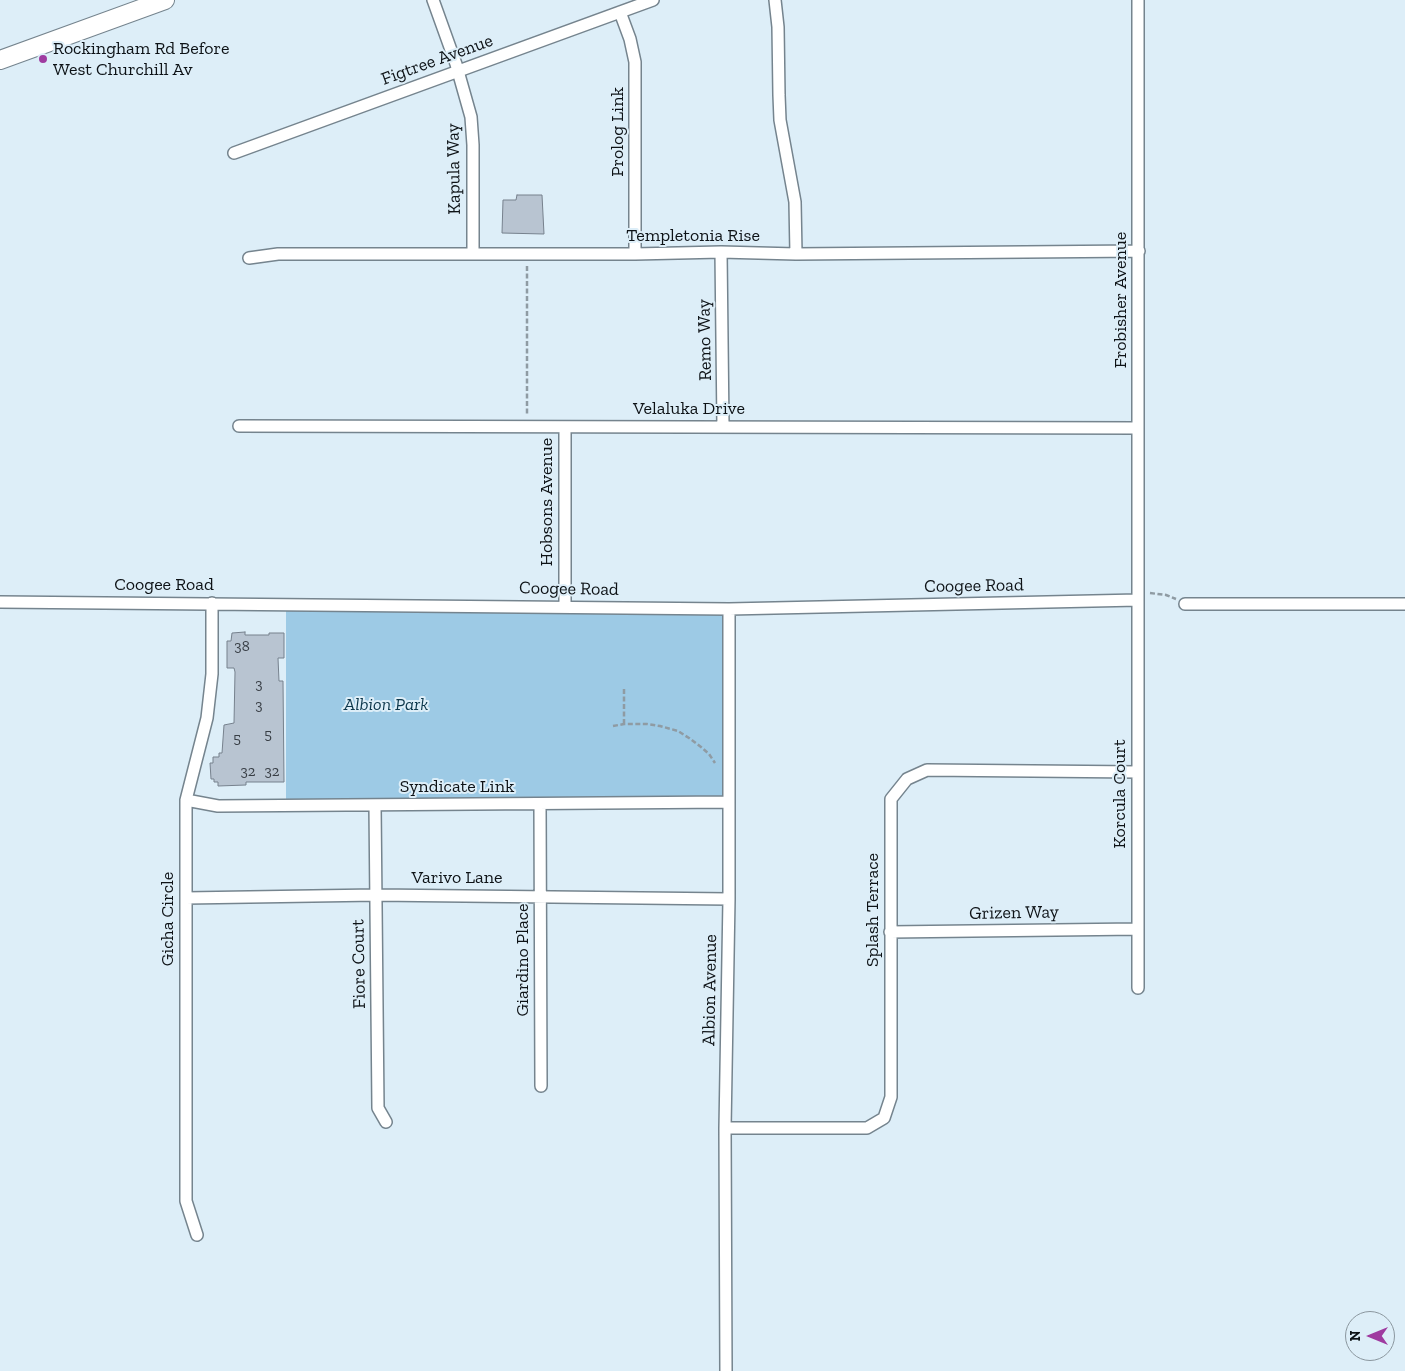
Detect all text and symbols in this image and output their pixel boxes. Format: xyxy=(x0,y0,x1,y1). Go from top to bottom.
street label: Figtree Avenue xyxy=(378,30,496,90)
place label: Rockingham Rd Before West Churchill Av xyxy=(53,38,230,80)
marker: Rockingham Rd Before West Churchill Av xyxy=(37,53,49,65)
street label: Prolog Link xyxy=(607,87,629,177)
street label: Kapula Way xyxy=(442,123,466,215)
street label: Templetonia Rise xyxy=(626,225,760,247)
street label: Frobisher Avenue xyxy=(1110,232,1132,368)
street label: Remo Way xyxy=(693,299,717,381)
street label: Velaluka Drive xyxy=(633,398,745,420)
street label: Hobsons Avenue xyxy=(536,438,558,566)
street label: Coogee Road xyxy=(114,574,214,596)
street label: Coogee Road xyxy=(924,574,1024,598)
street label: Coogee Road xyxy=(519,577,619,601)
house number: 38 xyxy=(234,638,250,656)
house number: 3 xyxy=(255,676,263,694)
park label: Albion Park xyxy=(344,694,428,716)
house number: 3 xyxy=(255,697,263,715)
house number: 5 xyxy=(264,726,272,744)
house number: 5 xyxy=(233,730,241,748)
street label: Korcula Court xyxy=(1109,739,1131,849)
house number: 32 xyxy=(240,763,256,781)
house number: 32 xyxy=(264,763,280,781)
street label: Syndicate Link xyxy=(400,776,514,798)
street label: Splash Terrace xyxy=(862,853,884,967)
street label: Varivo Lane xyxy=(411,867,503,889)
street label: Gicha Circle xyxy=(157,872,179,966)
street label: Grizen Way xyxy=(969,901,1059,925)
street label: Giardino Place xyxy=(512,904,534,1016)
street label: Fiore Court xyxy=(347,919,371,1009)
street label: Albion Avenue xyxy=(698,934,722,1046)
north arrow xyxy=(1345,1311,1395,1361)
text: N xyxy=(1347,1331,1364,1341)

